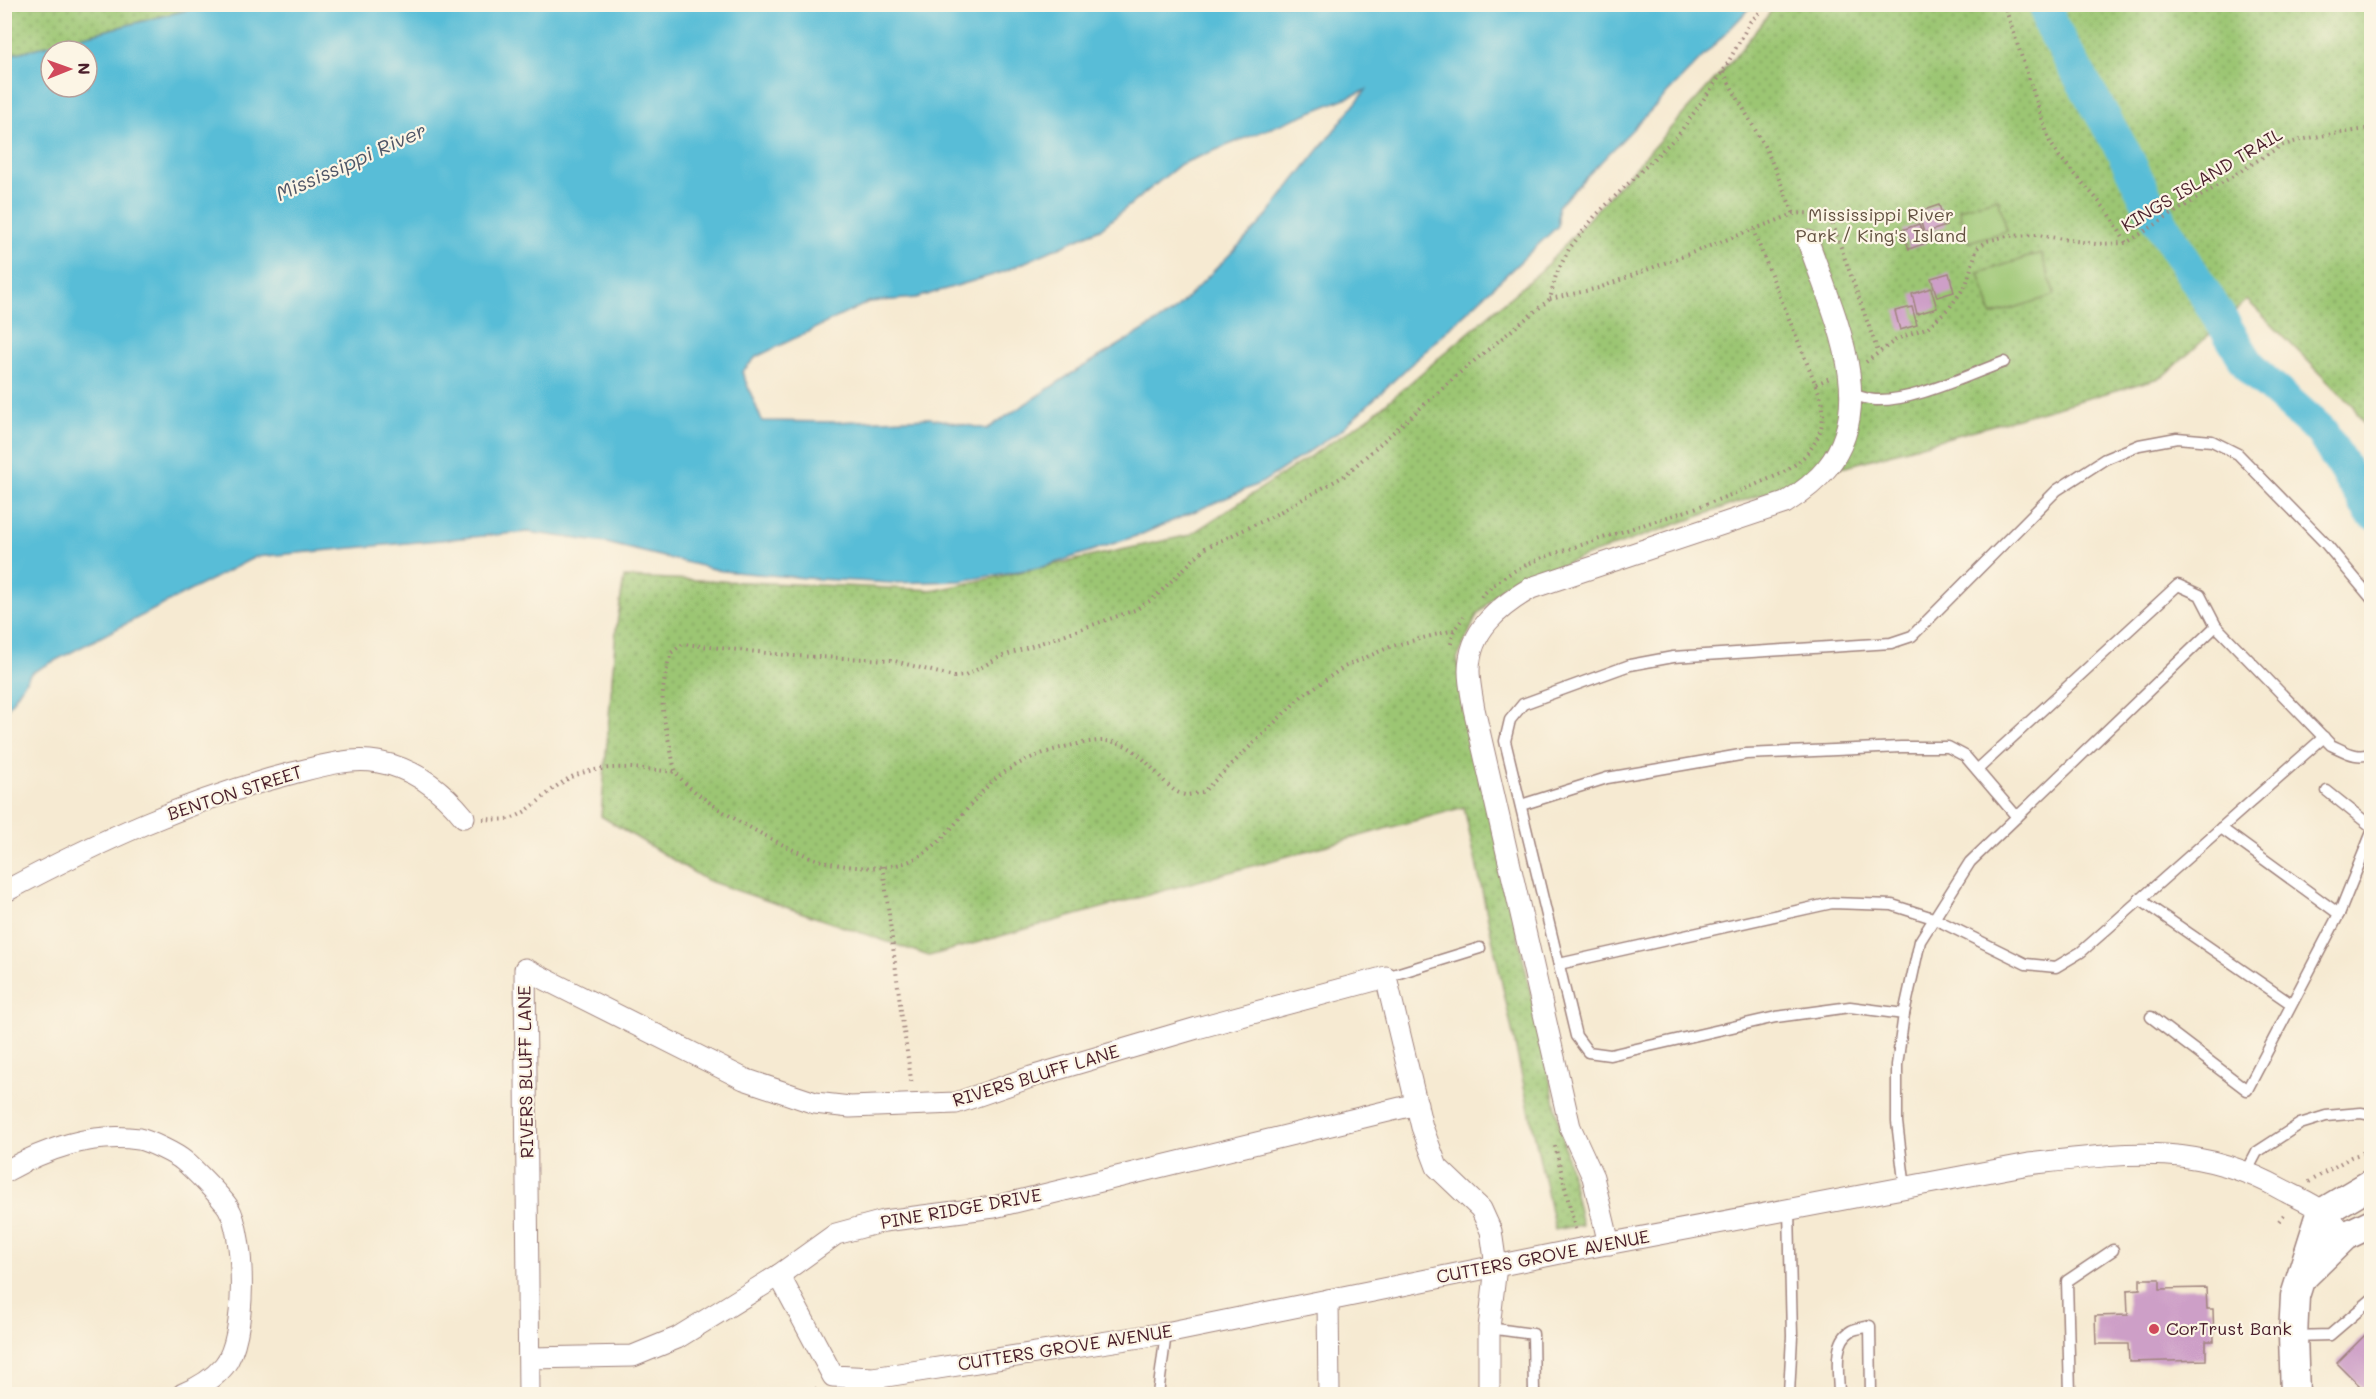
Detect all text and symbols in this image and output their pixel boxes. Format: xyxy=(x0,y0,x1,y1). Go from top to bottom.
north arrow xyxy=(39,39,99,99)
text: N xyxy=(74,62,95,75)
water label: Mississippi River xyxy=(271,116,430,206)
street label: KINGS ISLAND TRAIL xyxy=(2116,121,2287,237)
park label: Mississippi River Park / King's Island xyxy=(1796,202,1966,247)
street label: BENTON STREET xyxy=(164,759,305,825)
street label: RIVERS BLUFF LANE xyxy=(511,985,539,1159)
street label: RIVERS BLUFF LANE xyxy=(950,1038,1122,1112)
street label: PINE RIDGE DRIVE xyxy=(878,1182,1043,1234)
street label: CUTTERS GROVE AVENUE xyxy=(1434,1224,1651,1288)
place label: CorTrust Bank xyxy=(2166,1316,2292,1340)
street label: CUTTERS GROVE AVENUE xyxy=(956,1318,1174,1376)
marker: CorTrust Bank xyxy=(2147,1322,2161,1336)

